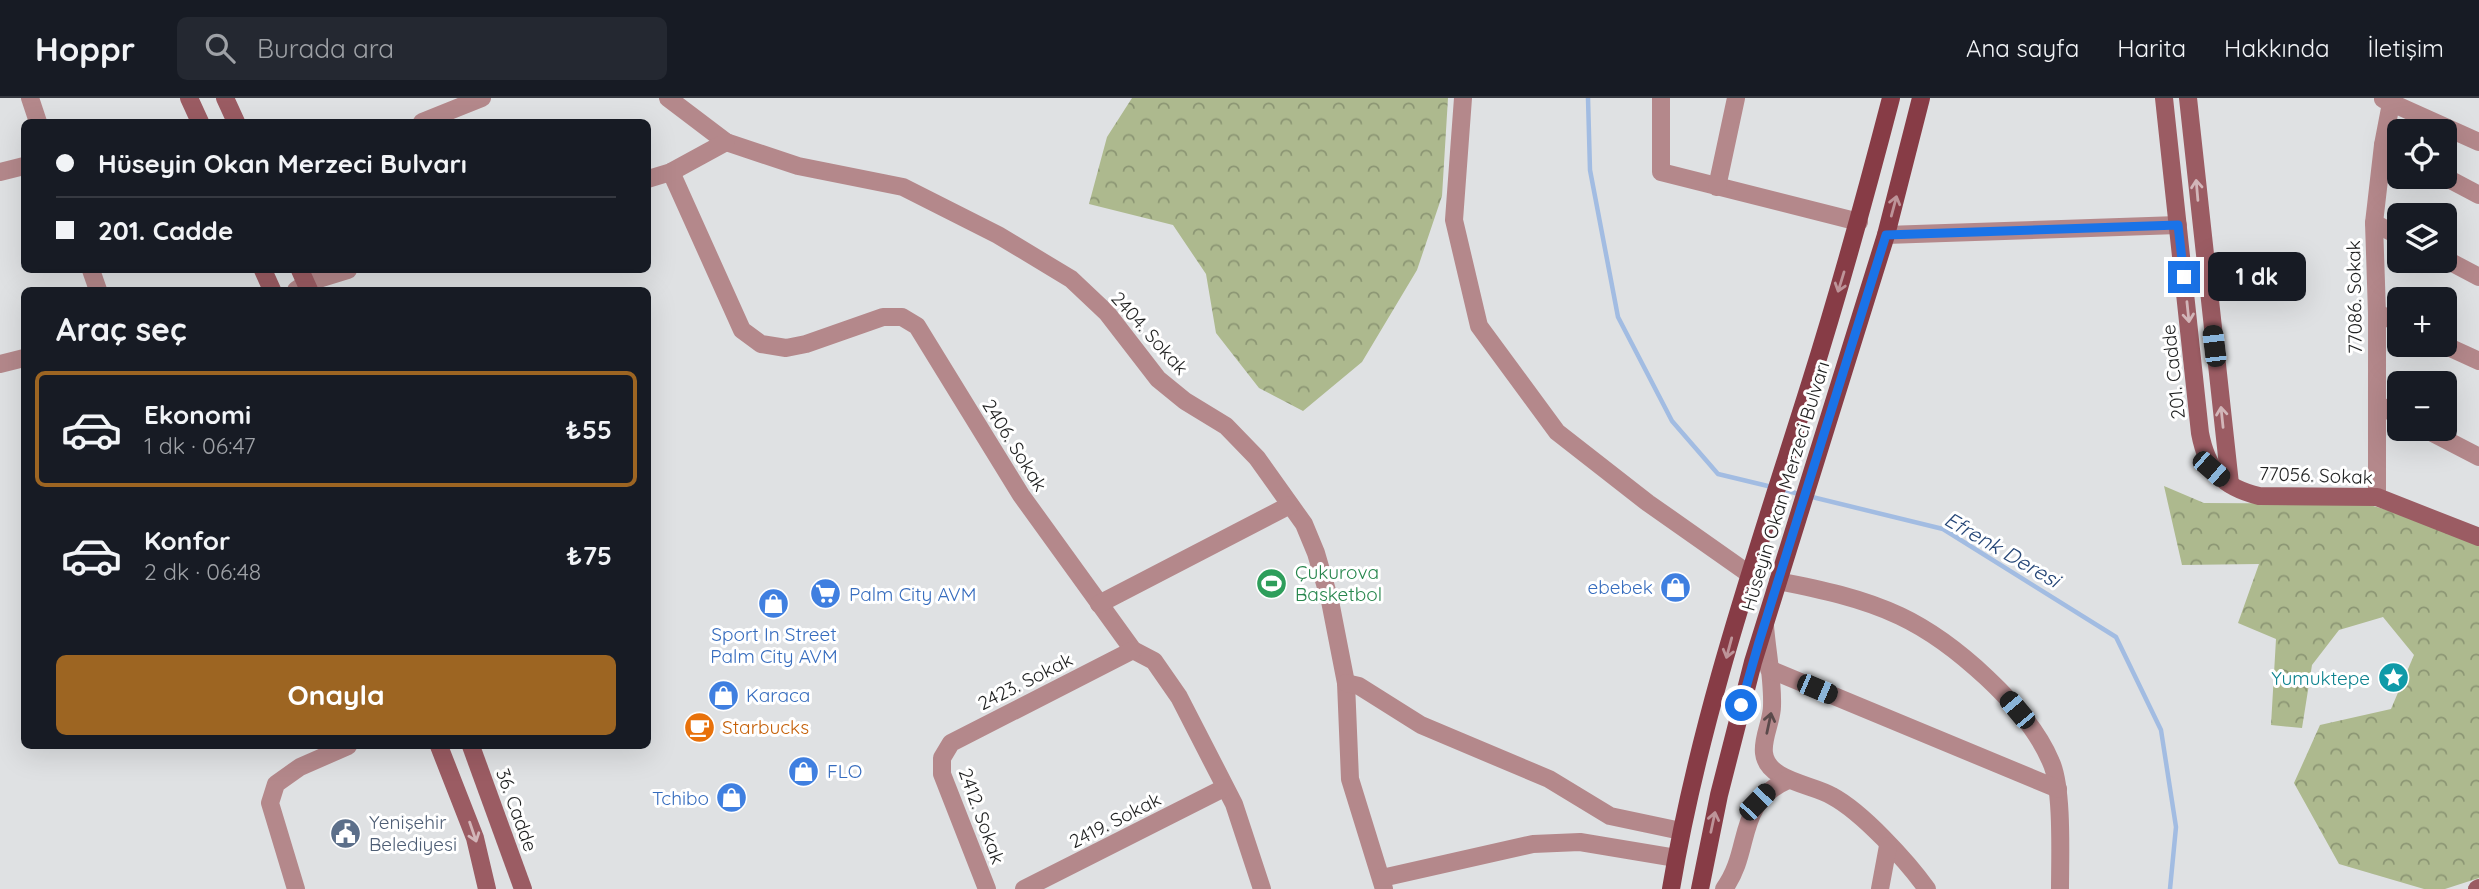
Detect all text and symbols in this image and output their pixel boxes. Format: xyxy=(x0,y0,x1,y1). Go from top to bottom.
search box xyxy=(177,17,667,80)
text: Hoppr xyxy=(35,28,135,69)
icon: search xyxy=(201,29,239,67)
text: Burada ara xyxy=(257,32,394,65)
text: Ana sayfa xyxy=(1966,33,2079,63)
text: Harita xyxy=(2117,33,2186,63)
text: Hakkında xyxy=(2224,33,2330,63)
text: İletişim xyxy=(2368,33,2444,63)
map controls xyxy=(2387,119,2457,441)
button: locate xyxy=(2387,119,2457,189)
text: Hüseyin Okan Merzeci Bulvarı xyxy=(98,147,467,180)
one-way arrow xyxy=(2190,180,2203,202)
one-way arrow xyxy=(1888,195,1901,217)
button: layers xyxy=(2387,203,2457,273)
text: 201. Cadde xyxy=(98,214,233,247)
street label: 77086. Sokak xyxy=(2341,240,2367,354)
callout: 1 dk xyxy=(2208,252,2306,302)
route end xyxy=(2168,261,2200,293)
text: 1 dk xyxy=(2236,262,2278,291)
one-way arrow xyxy=(1833,271,1846,293)
street label: 2404. Sokak xyxy=(1106,286,1194,380)
button: + xyxy=(2387,287,2457,357)
one-way arrow xyxy=(2181,300,2194,323)
text: Araç seç xyxy=(56,309,187,349)
street label: 201. Cadde xyxy=(2156,323,2190,421)
car xyxy=(2202,324,2227,368)
street label: Hüseyin Okan Merzeci Bulvarı xyxy=(1736,358,1834,614)
button: − xyxy=(2387,371,2457,441)
street label: 2406. Sokak xyxy=(977,394,1053,496)
icon: car xyxy=(60,398,123,461)
text: Ekonomi xyxy=(144,398,251,431)
one-way arrow xyxy=(2215,406,2228,428)
text: ₺55 xyxy=(566,413,612,446)
text: 1 dk · 06:47 xyxy=(144,431,256,460)
car xyxy=(2189,447,2234,491)
street label: 77056. Sokak xyxy=(2259,461,2373,489)
water label: Efrenk Deresi xyxy=(1940,506,2067,594)
icon: car xyxy=(60,524,123,587)
text: Konfor xyxy=(144,524,230,557)
text: ₺75 xyxy=(566,539,612,572)
text: 2 dk · 06:48 xyxy=(144,557,261,586)
place label: Çukurova Basketbol xyxy=(1295,560,1382,606)
sports icon: Çukurova Basketbol xyxy=(1255,566,1289,600)
shop icon: ebebek xyxy=(1659,570,1693,604)
place label: ebebek xyxy=(1588,575,1653,599)
supermarket icon: Palm City AVM xyxy=(809,577,843,611)
place label: Palm City AVM xyxy=(849,582,976,606)
shop icon: Sport In Street Palm City AVM xyxy=(757,586,791,620)
place label: Sport In Street Palm City AVM xyxy=(710,622,838,668)
one-way arrow xyxy=(1721,637,1734,659)
street label: 2423. Sokak xyxy=(974,647,1076,715)
button: Onayla xyxy=(56,655,616,735)
place icon: Yumuktepe xyxy=(2376,661,2410,695)
place label: Yumuktepe xyxy=(2271,666,2370,690)
car xyxy=(1794,671,1841,707)
shop icon: Karaca xyxy=(706,678,740,712)
place label: Karaca xyxy=(746,683,810,707)
car xyxy=(1996,687,2039,733)
route start xyxy=(1725,689,1757,721)
cafe icon: Starbucks xyxy=(682,710,716,744)
one-way arrow xyxy=(1763,712,1777,735)
place label: Starbucks xyxy=(722,715,809,739)
shop icon: FLO xyxy=(787,754,821,788)
place label: FLO xyxy=(827,759,862,783)
street label: 36. Cadde xyxy=(491,765,543,855)
street label: 2412. Sokak xyxy=(954,765,1010,867)
car xyxy=(1735,780,1780,824)
shop icon: Tchibo xyxy=(715,781,749,815)
place label: Tchibo xyxy=(652,786,709,810)
street label: 2419. Sokak xyxy=(1065,787,1165,853)
place label: Yenişehir Belediyesi xyxy=(369,810,457,856)
one-way arrow xyxy=(1707,811,1721,834)
public building icon: Yenişehir Belediyesi xyxy=(329,816,363,850)
one-way arrow xyxy=(468,820,480,842)

